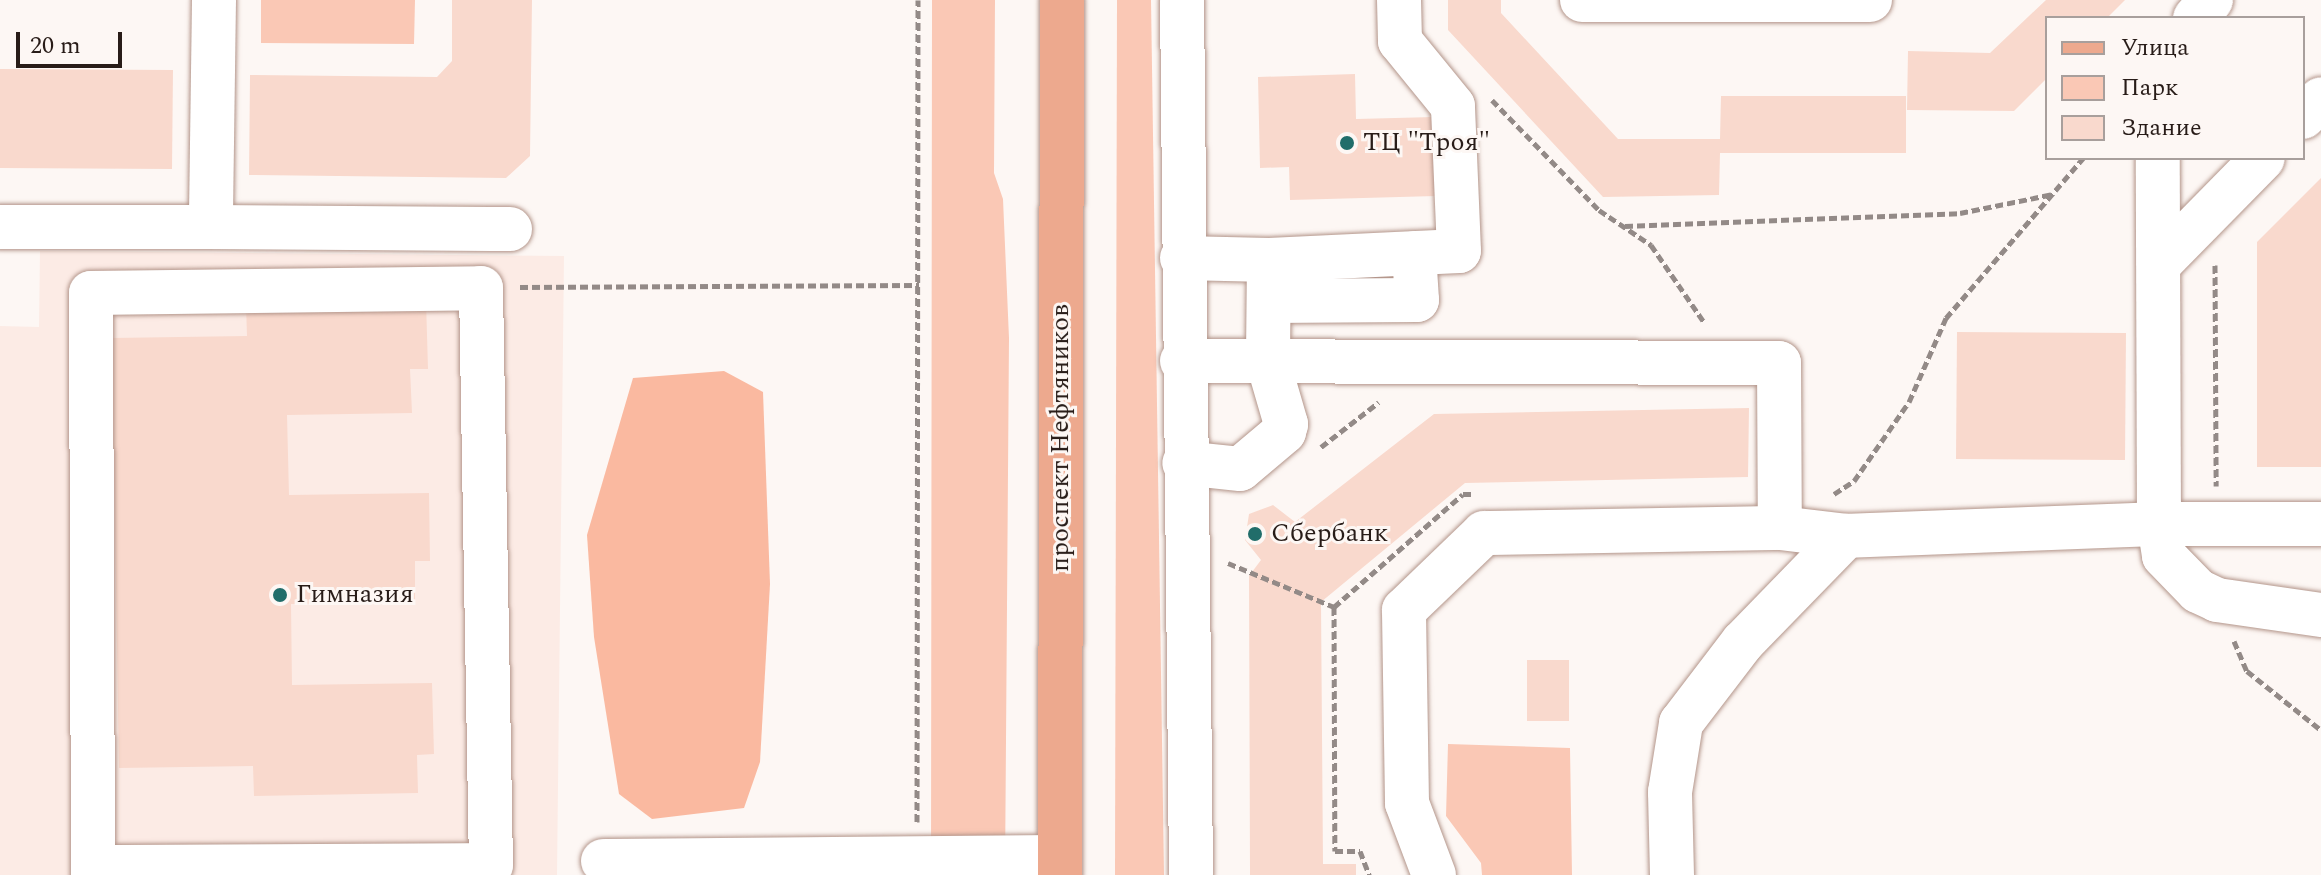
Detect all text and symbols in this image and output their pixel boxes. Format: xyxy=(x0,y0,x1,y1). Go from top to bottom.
scale bar xyxy=(20,16,126,66)
legend xyxy=(2045,16,2305,160)
text: 20 m xyxy=(30,28,81,64)
text: Улица xyxy=(2121,30,2189,66)
text: Парк xyxy=(2121,70,2178,106)
text: Здание xyxy=(2121,110,2202,146)
place label: ТЦ "Троя" xyxy=(1363,127,1490,159)
marker: ТЦ "Троя" xyxy=(1338,134,1356,152)
street label: проспект Нефтяников xyxy=(1045,304,1077,572)
place label: Сбербанк xyxy=(1271,518,1388,550)
marker: Сбербанк xyxy=(1246,525,1264,543)
place label: Гимназия xyxy=(296,579,414,611)
marker: Гимназия xyxy=(271,586,289,604)

